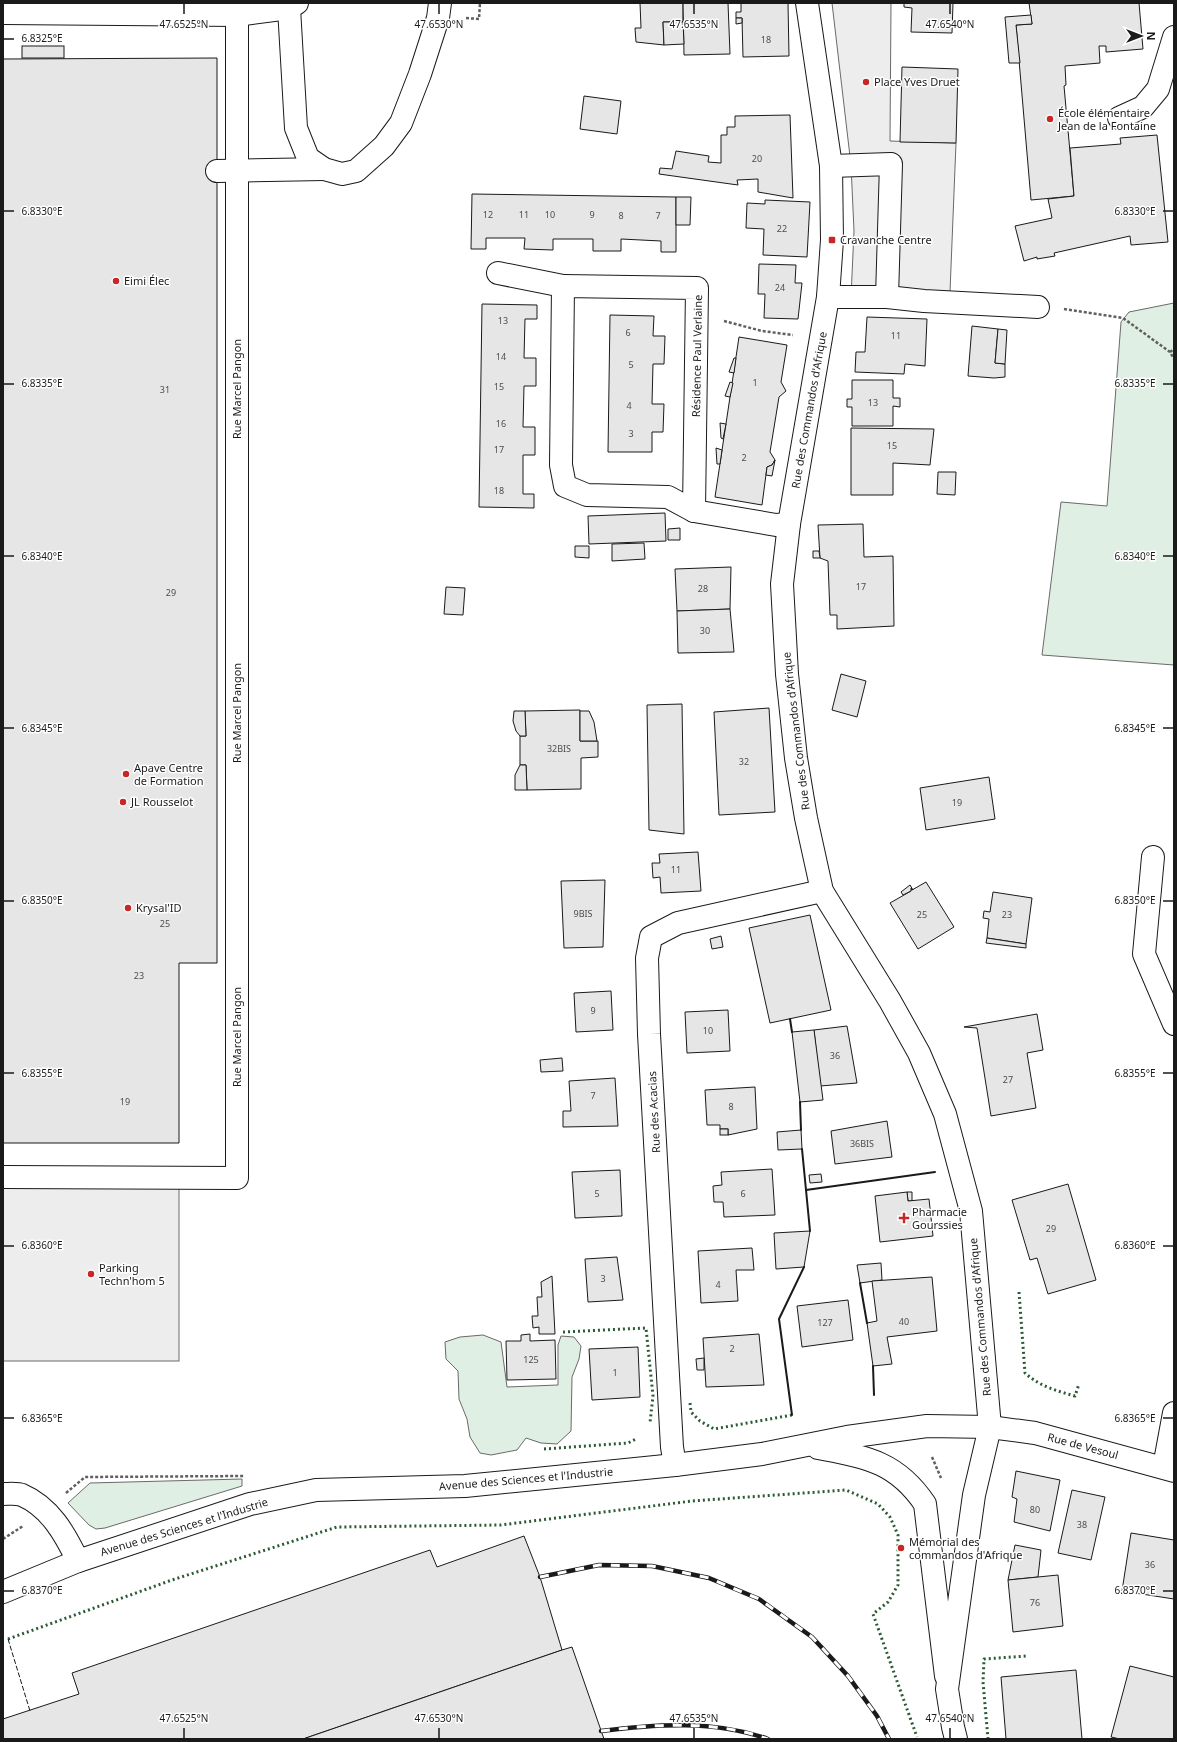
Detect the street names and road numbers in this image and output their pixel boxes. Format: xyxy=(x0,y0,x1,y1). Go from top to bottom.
street label: Résidence Paul Verlaine xyxy=(688,295,705,417)
street label: Rue des Commandos d'Afrique xyxy=(787,330,830,489)
street label: Rue Marcel Pangon xyxy=(229,339,244,439)
street label: Rue des Commandos d'Afrique xyxy=(778,651,813,811)
street label: Rue Marcel Pangon xyxy=(229,663,244,763)
street label: Rue Marcel Pangon xyxy=(229,987,244,1087)
street label: Rue des Acacias xyxy=(644,1071,663,1153)
street label: Rue des Commandos d'Afrique xyxy=(965,1237,994,1397)
street label: Rue de Vesoul xyxy=(1046,1429,1120,1462)
street label: Avenue des Sciences et l'Industrie xyxy=(438,1463,614,1494)
street label: Avenue des Sciences et l'Industrie xyxy=(98,1494,270,1559)

